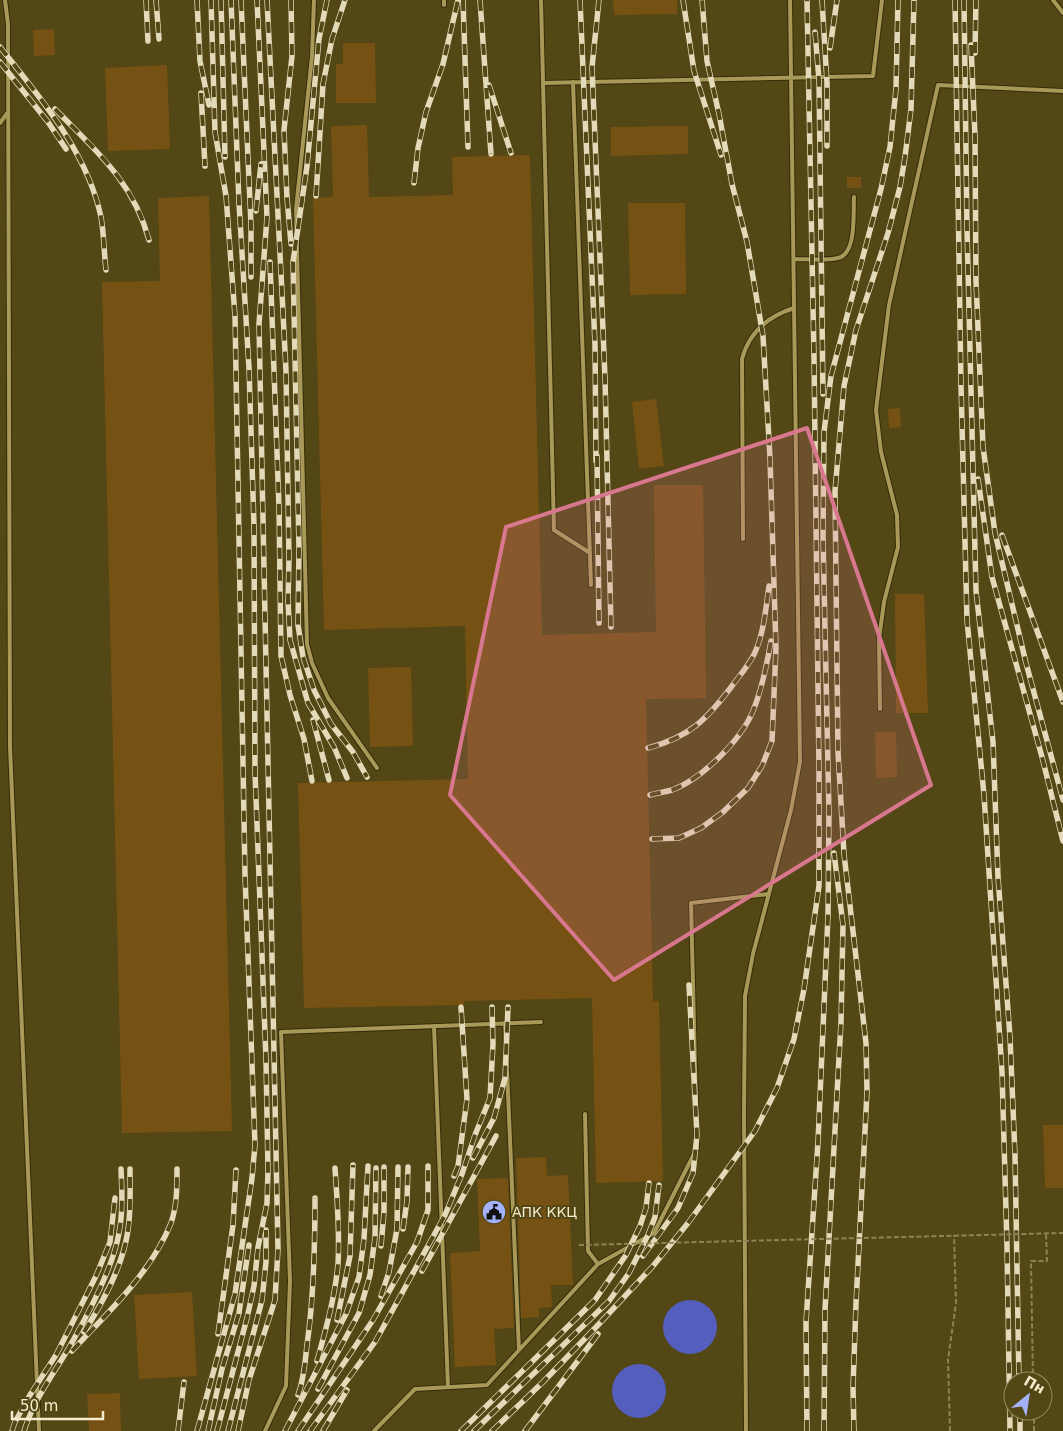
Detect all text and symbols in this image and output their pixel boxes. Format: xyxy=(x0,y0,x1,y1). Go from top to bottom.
public building icon: АПК ККЦ xyxy=(481,1199,507,1225)
place label: АПК ККЦ xyxy=(512,1204,577,1220)
north arrow xyxy=(1003,1371,1053,1421)
text: Пн xyxy=(1021,1372,1048,1397)
scale bar xyxy=(12,1388,104,1420)
text: 50 m xyxy=(20,1397,58,1415)

